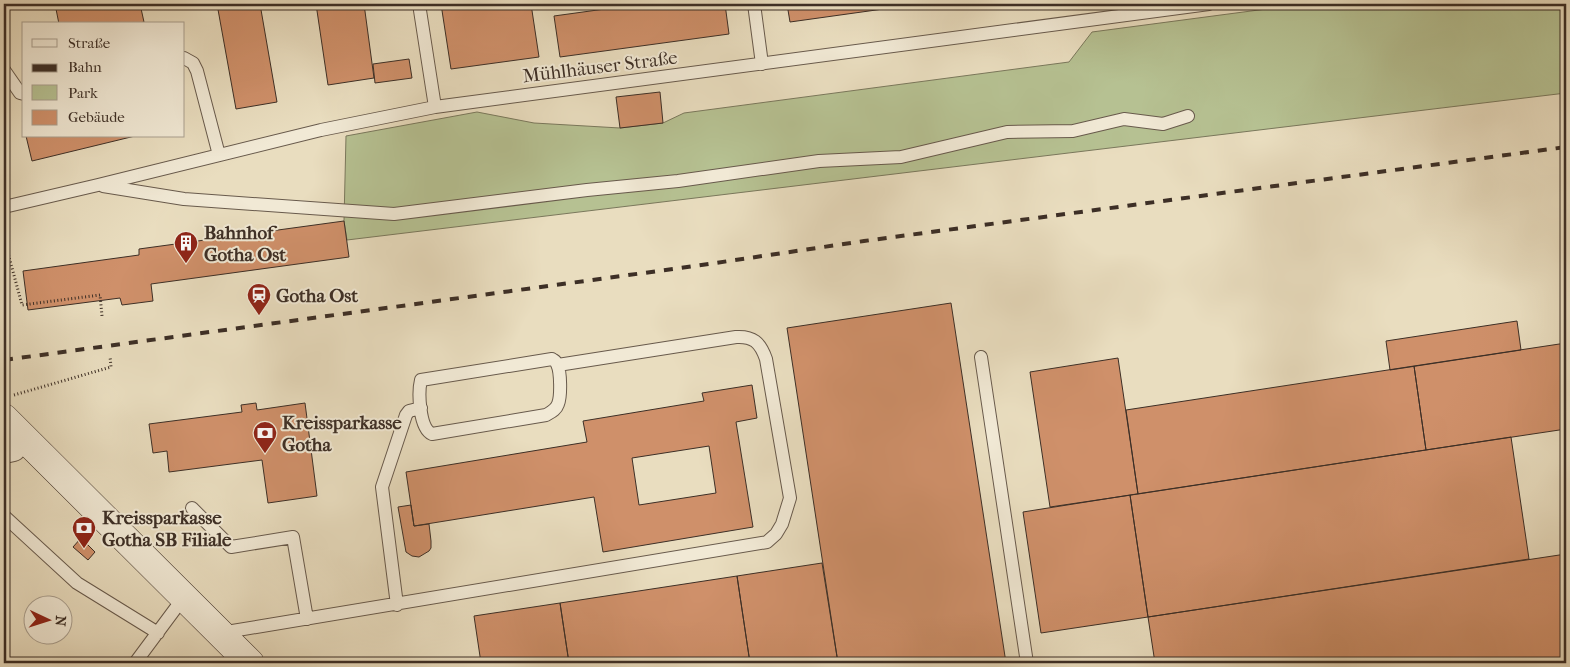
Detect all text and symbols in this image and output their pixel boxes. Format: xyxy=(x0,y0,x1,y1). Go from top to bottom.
legend xyxy=(22,22,185,138)
text: Straße xyxy=(68,34,111,52)
street label: Mühlhäuser Straße xyxy=(521,47,679,87)
text: Bahn xyxy=(68,58,102,76)
text: Park xyxy=(68,84,98,102)
text: Gebäude xyxy=(68,108,125,126)
place label: Bahnhof Gotha Ost xyxy=(204,222,286,266)
building icon: Bahnhof Gotha Ost xyxy=(173,230,199,264)
station icon: Gotha Ost xyxy=(246,282,272,316)
place label: Gotha Ost xyxy=(276,285,358,307)
place label: Kreissparkasse Gotha xyxy=(282,412,402,456)
bank icon: Kreissparkasse Gotha xyxy=(252,420,278,454)
place label: Kreissparkasse Gotha SB Filiale xyxy=(102,507,232,551)
bank icon: Kreissparkasse Gotha SB Filiale xyxy=(71,515,97,549)
north arrow xyxy=(22,594,72,644)
text: N xyxy=(52,615,69,627)

